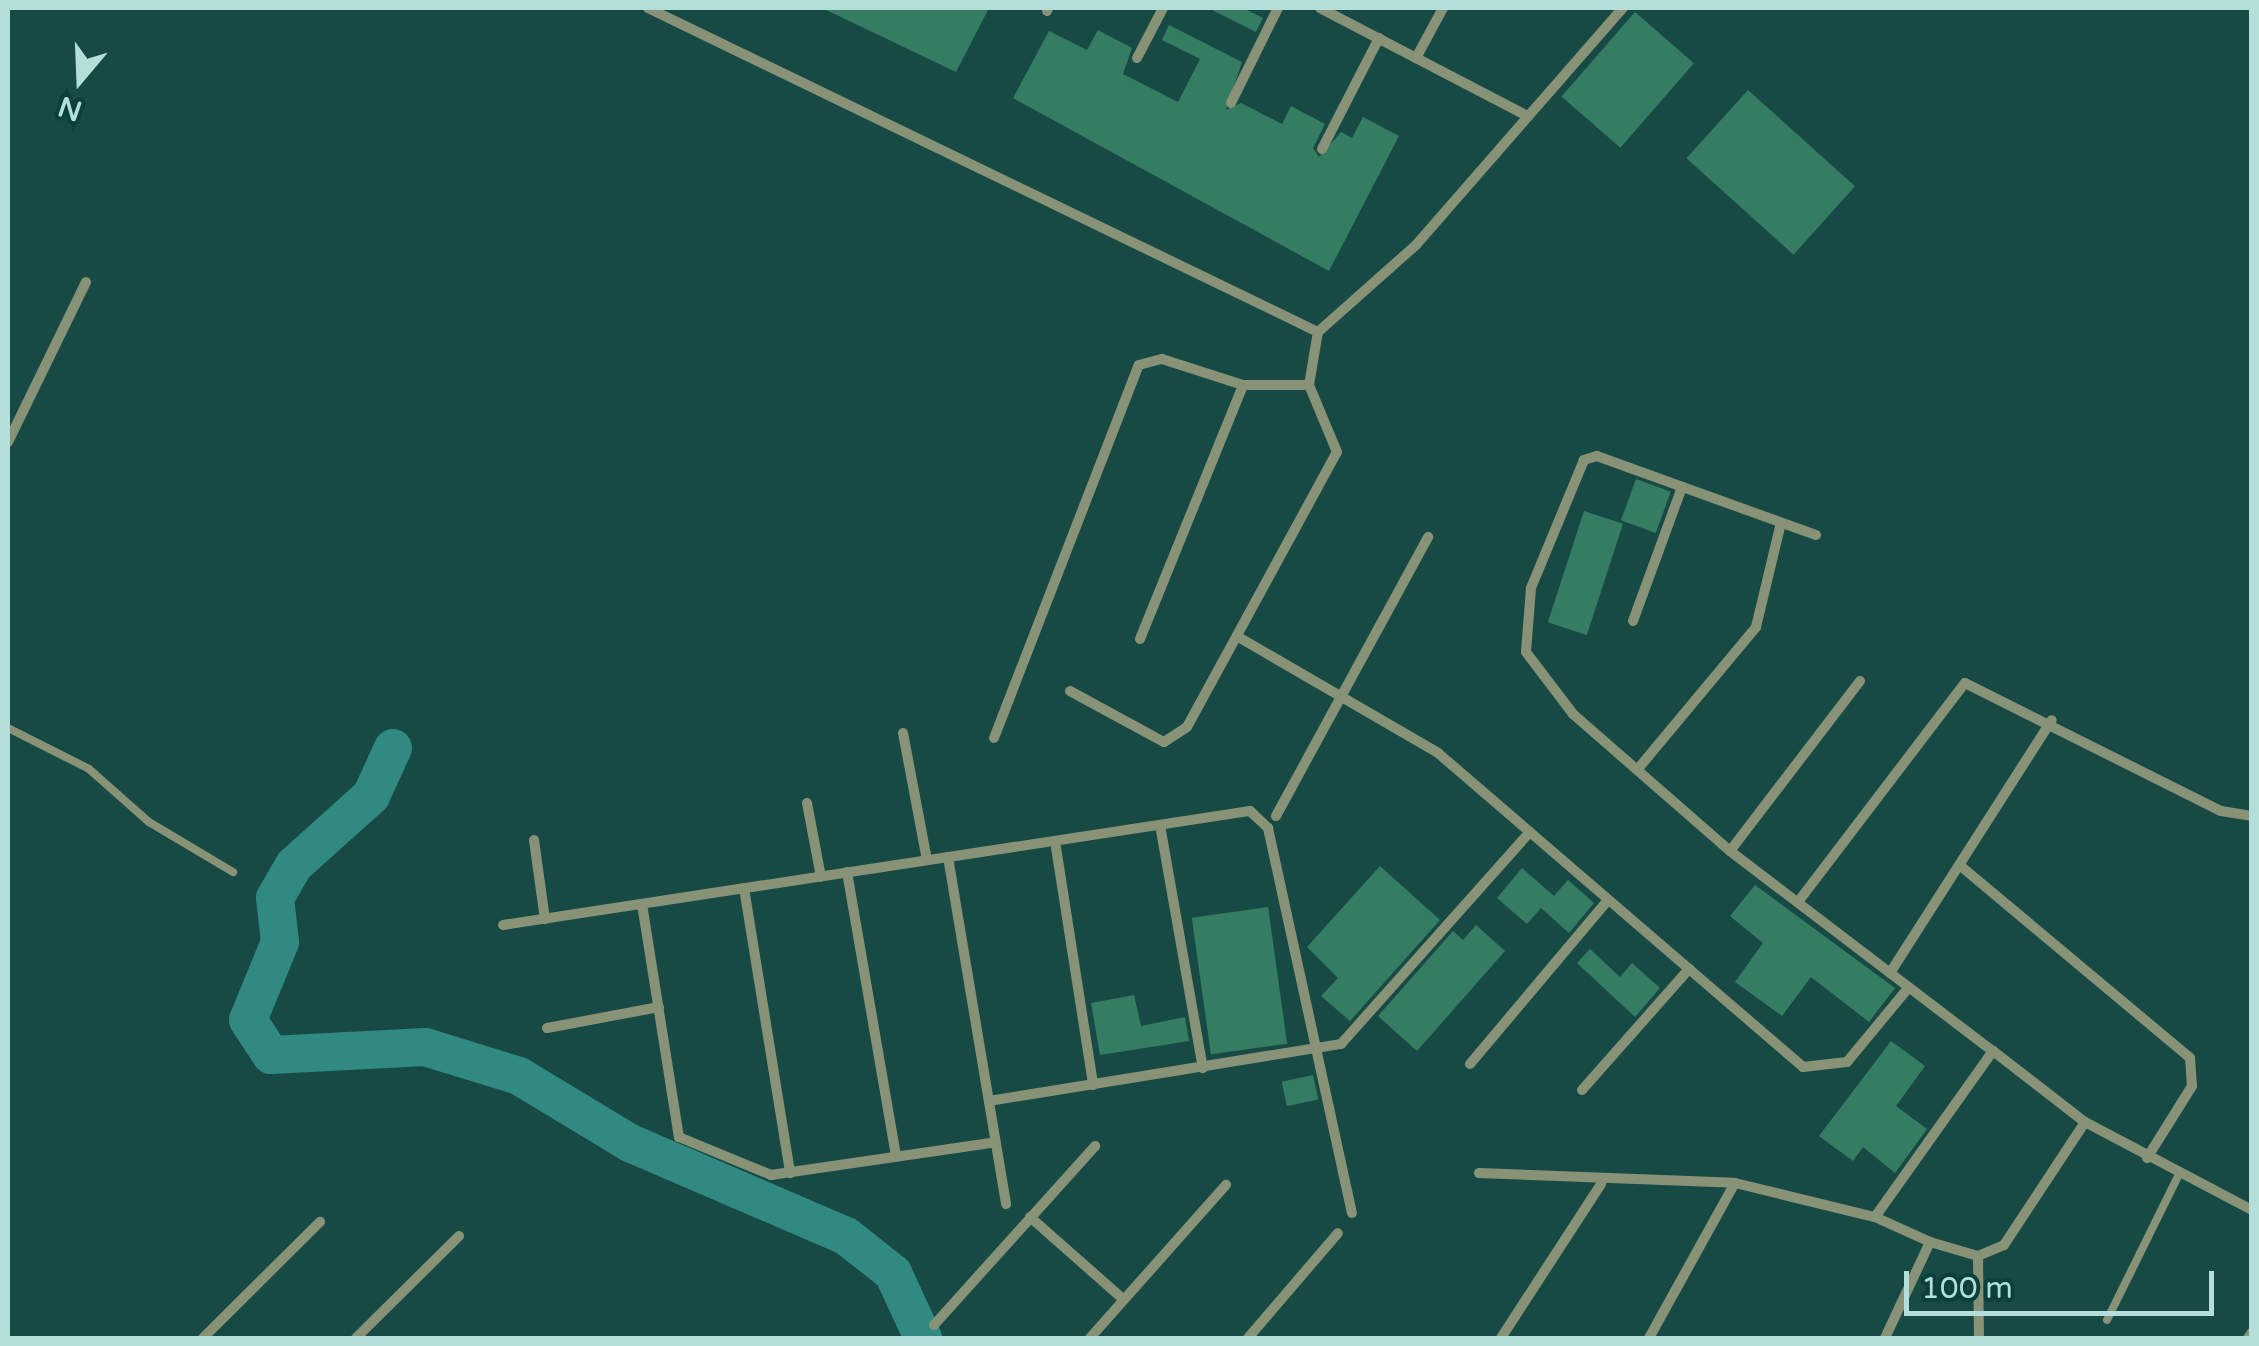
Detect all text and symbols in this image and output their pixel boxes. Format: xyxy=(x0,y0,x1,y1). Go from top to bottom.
north arrow xyxy=(30,30,130,130)
text: N xyxy=(54,89,86,128)
scale bar xyxy=(1909,1251,2219,1313)
text: 100 m xyxy=(1921,1270,2013,1307)

